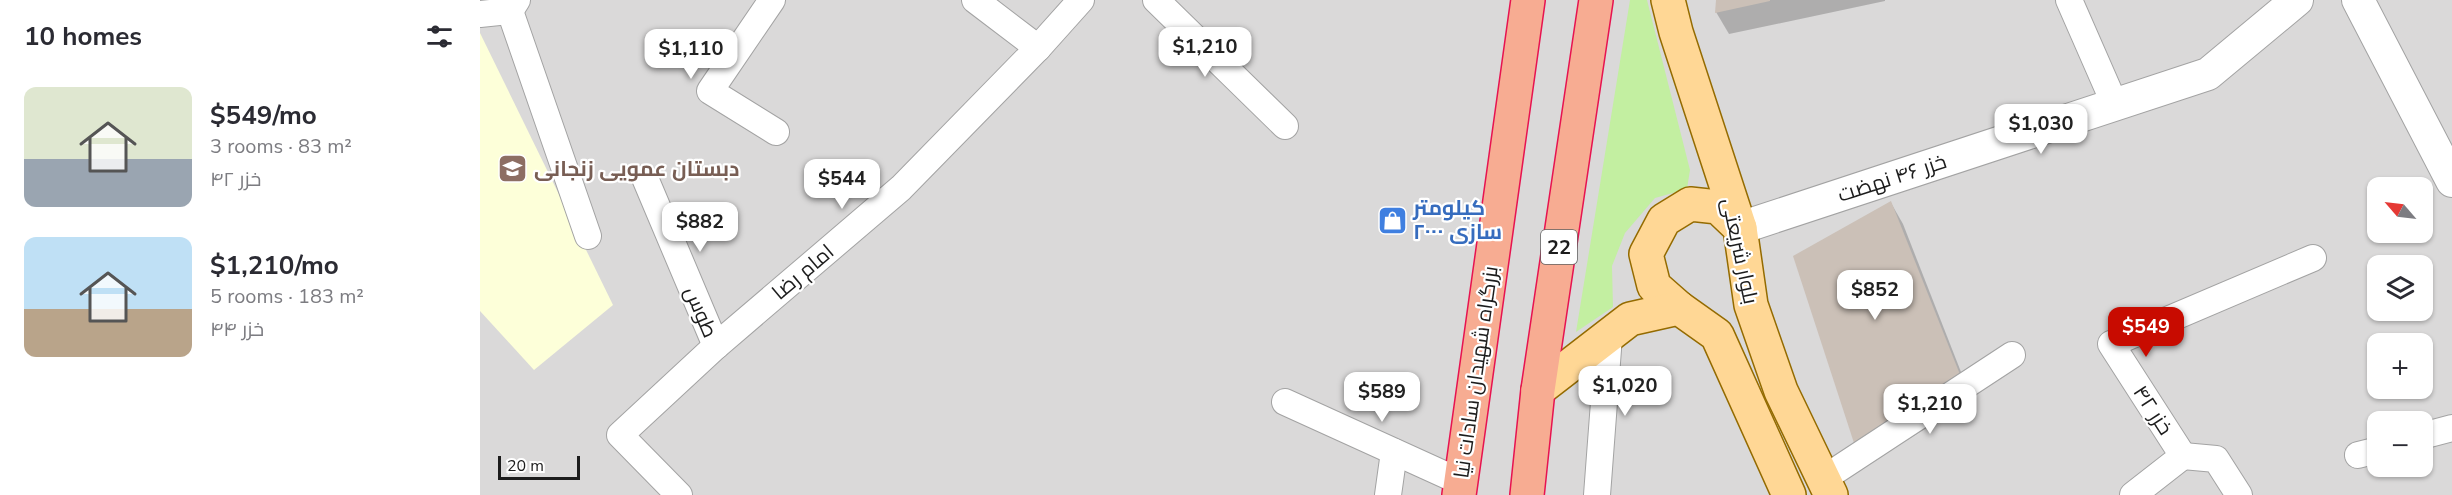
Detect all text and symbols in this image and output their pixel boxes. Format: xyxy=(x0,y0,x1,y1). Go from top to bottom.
text: 10 homes xyxy=(24,19,142,54)
icon: filters xyxy=(423,20,456,53)
pin: $1,210 xyxy=(1156,27,1254,78)
pin: $1,110 xyxy=(642,29,740,80)
text: $1,210 xyxy=(1173,33,1237,60)
text: $1,110 xyxy=(659,35,723,62)
text: $549/mo xyxy=(210,98,317,133)
pin: $1,030 xyxy=(1992,104,2090,155)
text: $1,030 xyxy=(2009,110,2073,137)
icon: home xyxy=(72,111,144,183)
text: 3 rooms · 83 m² xyxy=(210,133,352,160)
street label: خزر ۴۶ نهضت xyxy=(1834,147,1950,209)
school or university icon: دبستان عمویی زنجانی xyxy=(497,153,529,185)
place label: دبستان عمویی زنجانی xyxy=(534,155,739,183)
pin: $544 xyxy=(806,159,878,210)
text: $544 xyxy=(818,165,866,192)
text: خزر ۴۲ xyxy=(210,166,261,193)
north arrow xyxy=(2367,177,2433,243)
map controls xyxy=(2367,177,2433,477)
place label: کیلومتر سازی ۲۰۰۰ xyxy=(1412,194,1502,246)
street label: بلوار شریعتی xyxy=(1715,195,1765,307)
pin: $882 xyxy=(664,202,736,253)
shop icon: کیلومتر سازی ۲۰۰۰ xyxy=(1376,204,1408,236)
text: $882 xyxy=(676,208,724,235)
road number: 22 xyxy=(1541,230,1577,264)
street label: امام رضا xyxy=(766,238,840,306)
text: $1,210/mo xyxy=(210,248,339,283)
button: layers xyxy=(2367,255,2433,321)
icon: home xyxy=(72,261,144,333)
street label: بزرگراه شهیدان سادات نیا xyxy=(1447,264,1505,480)
pin: $852 xyxy=(1839,270,1911,321)
text: $852 xyxy=(1851,276,1899,303)
street label: طوس xyxy=(678,282,724,342)
text: 5 rooms · 183 m² xyxy=(210,283,364,310)
pin: $549 xyxy=(2110,307,2182,358)
text: $549 xyxy=(2122,313,2170,340)
text: خزر ۴۴ xyxy=(210,316,264,343)
button: + xyxy=(2367,333,2433,399)
pin: $1,020 xyxy=(1576,366,1674,417)
pin: $589 xyxy=(1346,372,1418,423)
text: $1,020 xyxy=(1593,372,1657,399)
text: $589 xyxy=(1358,378,1406,405)
street label: خزر ۴۲ xyxy=(2127,380,2179,440)
pin: $1,210 xyxy=(1881,384,1979,435)
text: $1,210 xyxy=(1898,390,1962,417)
button: − xyxy=(2367,411,2433,477)
scale bar xyxy=(498,453,580,480)
text: 20 m xyxy=(507,455,544,477)

